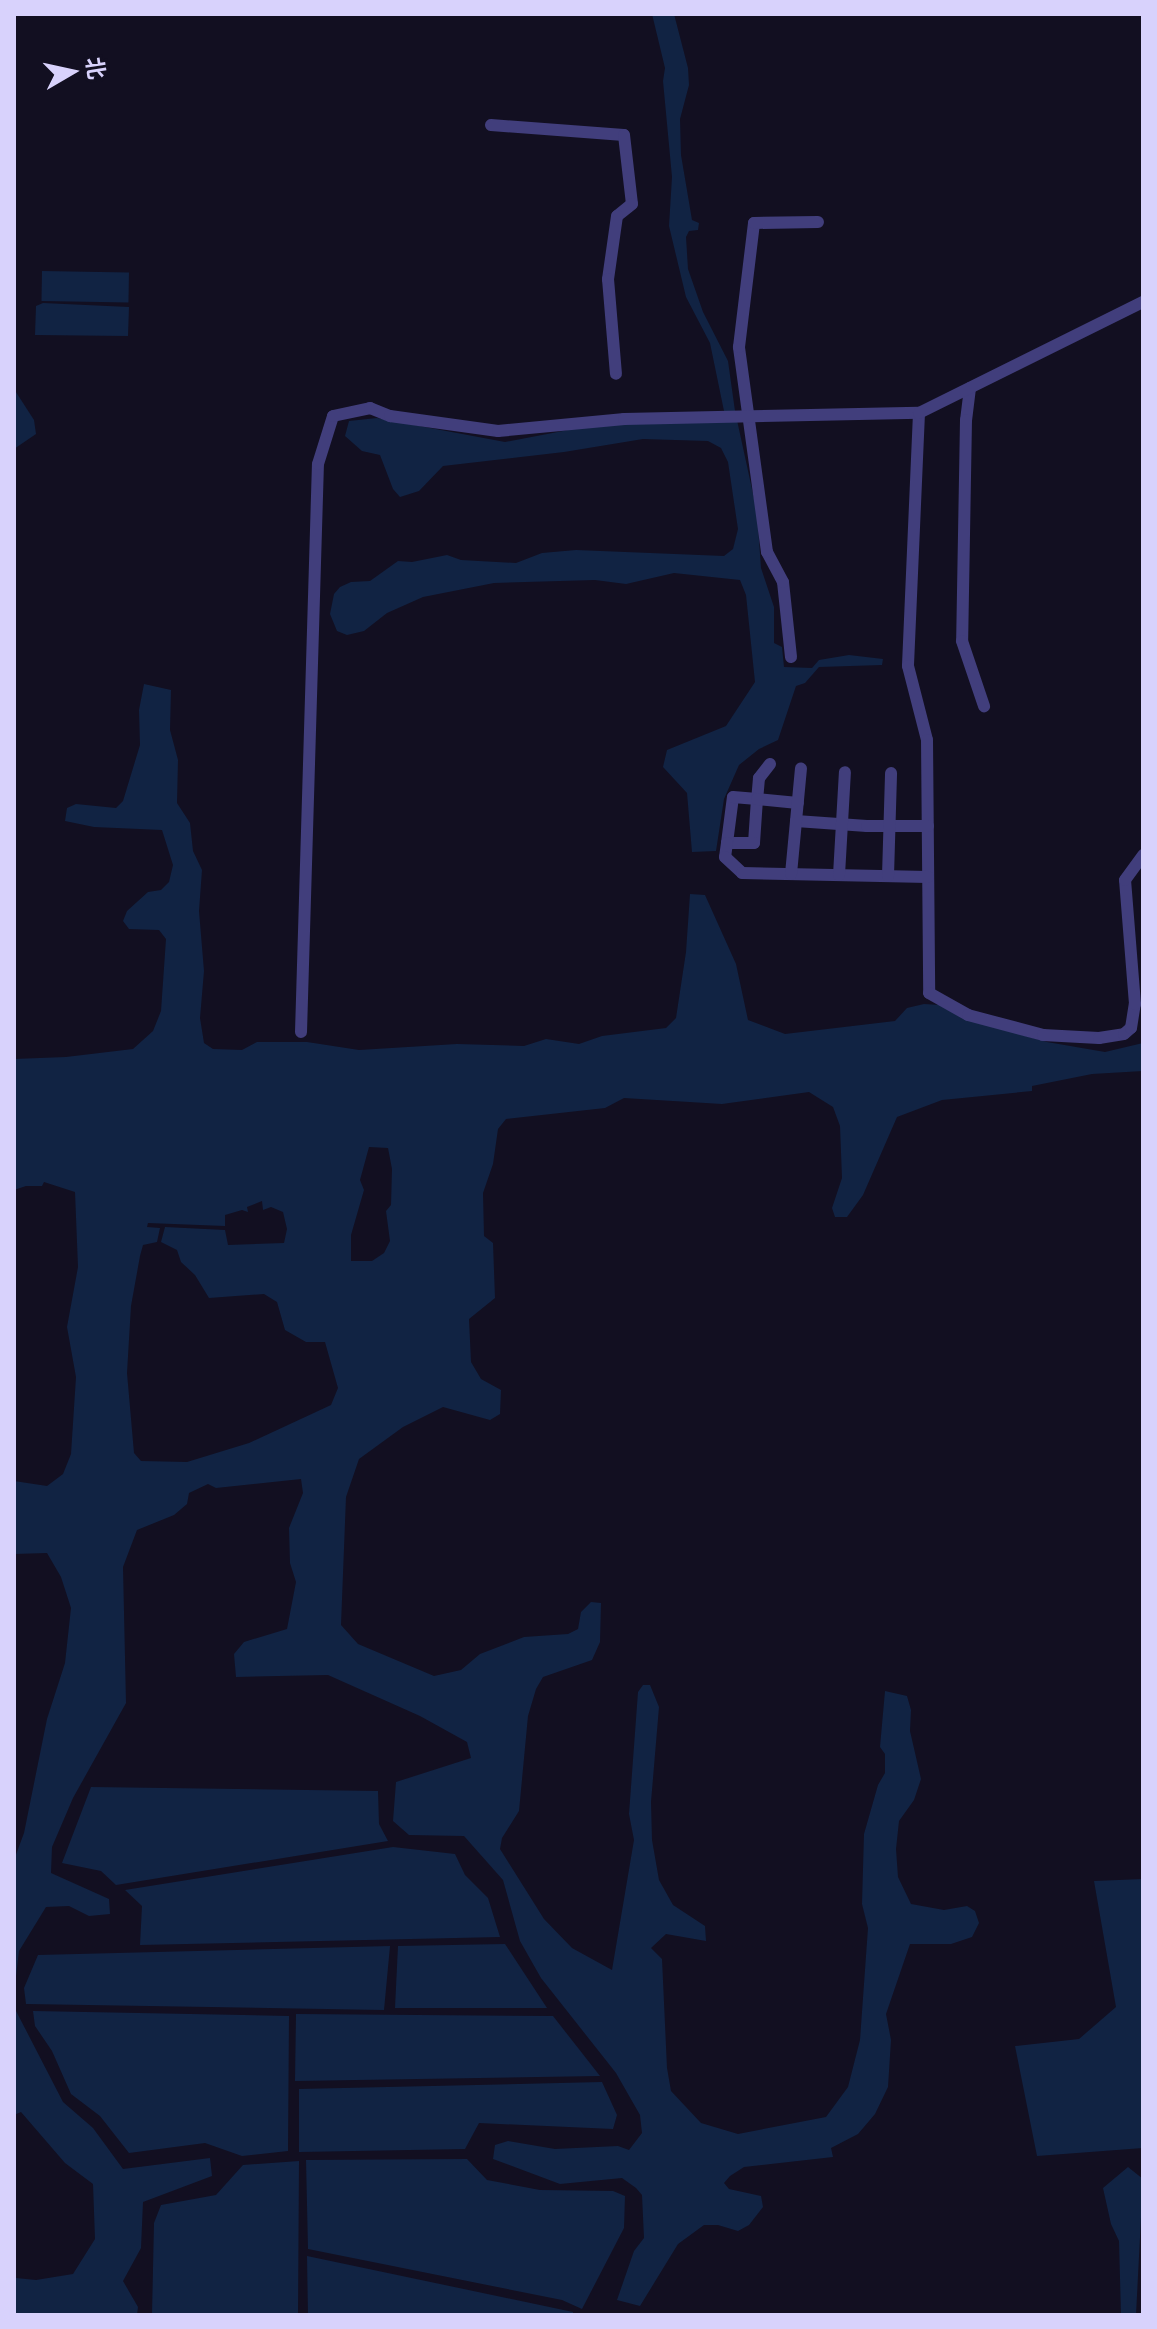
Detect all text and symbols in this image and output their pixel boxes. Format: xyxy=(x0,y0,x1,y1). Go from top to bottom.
north arrow xyxy=(32,32,112,112)
text: 北 xyxy=(81,55,110,81)

